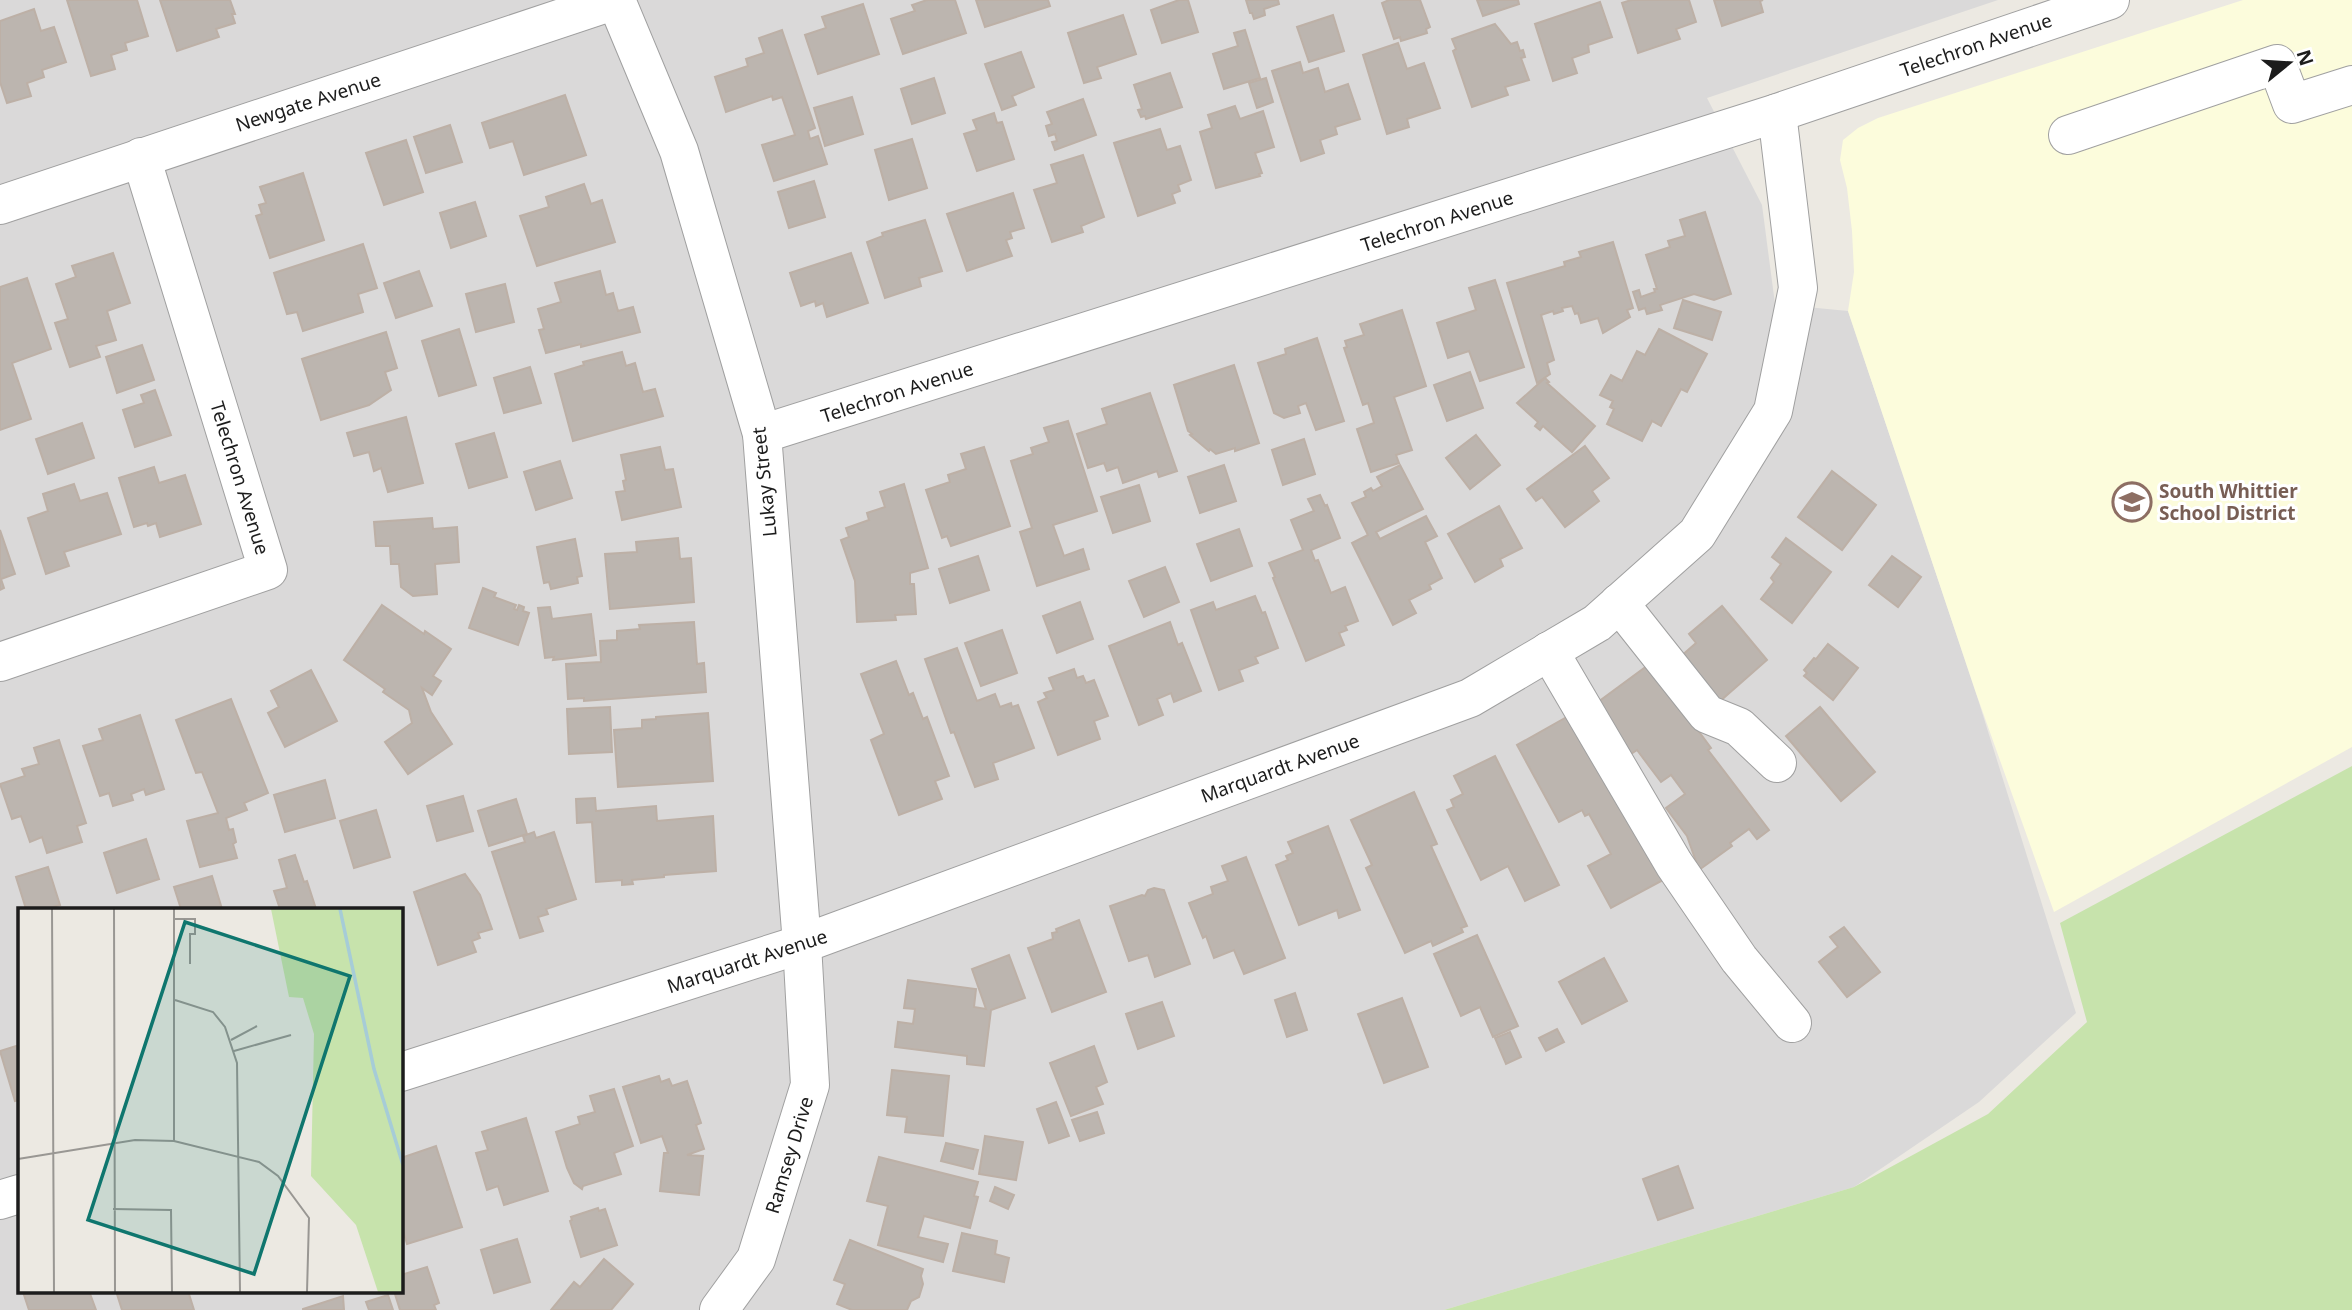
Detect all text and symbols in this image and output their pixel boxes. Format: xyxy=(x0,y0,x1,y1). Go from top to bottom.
street label: Telechron Avenue xyxy=(1897,7,2055,83)
north arrow xyxy=(2254,28,2324,98)
text: N xyxy=(2290,46,2320,69)
street label: Newgate Avenue xyxy=(232,66,384,138)
street label: Telechron Avenue xyxy=(1357,184,1517,258)
street label: Telechron Avenue xyxy=(817,355,977,429)
street label: Telechron Avenue xyxy=(204,398,276,558)
street label: Lukay Street xyxy=(745,426,783,538)
place label: South Whittier School District xyxy=(2159,478,2298,526)
school or university icon: South Whittier School District xyxy=(2111,481,2153,523)
street label: Marquardt Avenue xyxy=(1197,727,1363,809)
inset map xyxy=(18,908,402,1292)
street label: Marquardt Avenue xyxy=(664,923,830,999)
street label: Ramsey Drive xyxy=(759,1093,819,1217)

